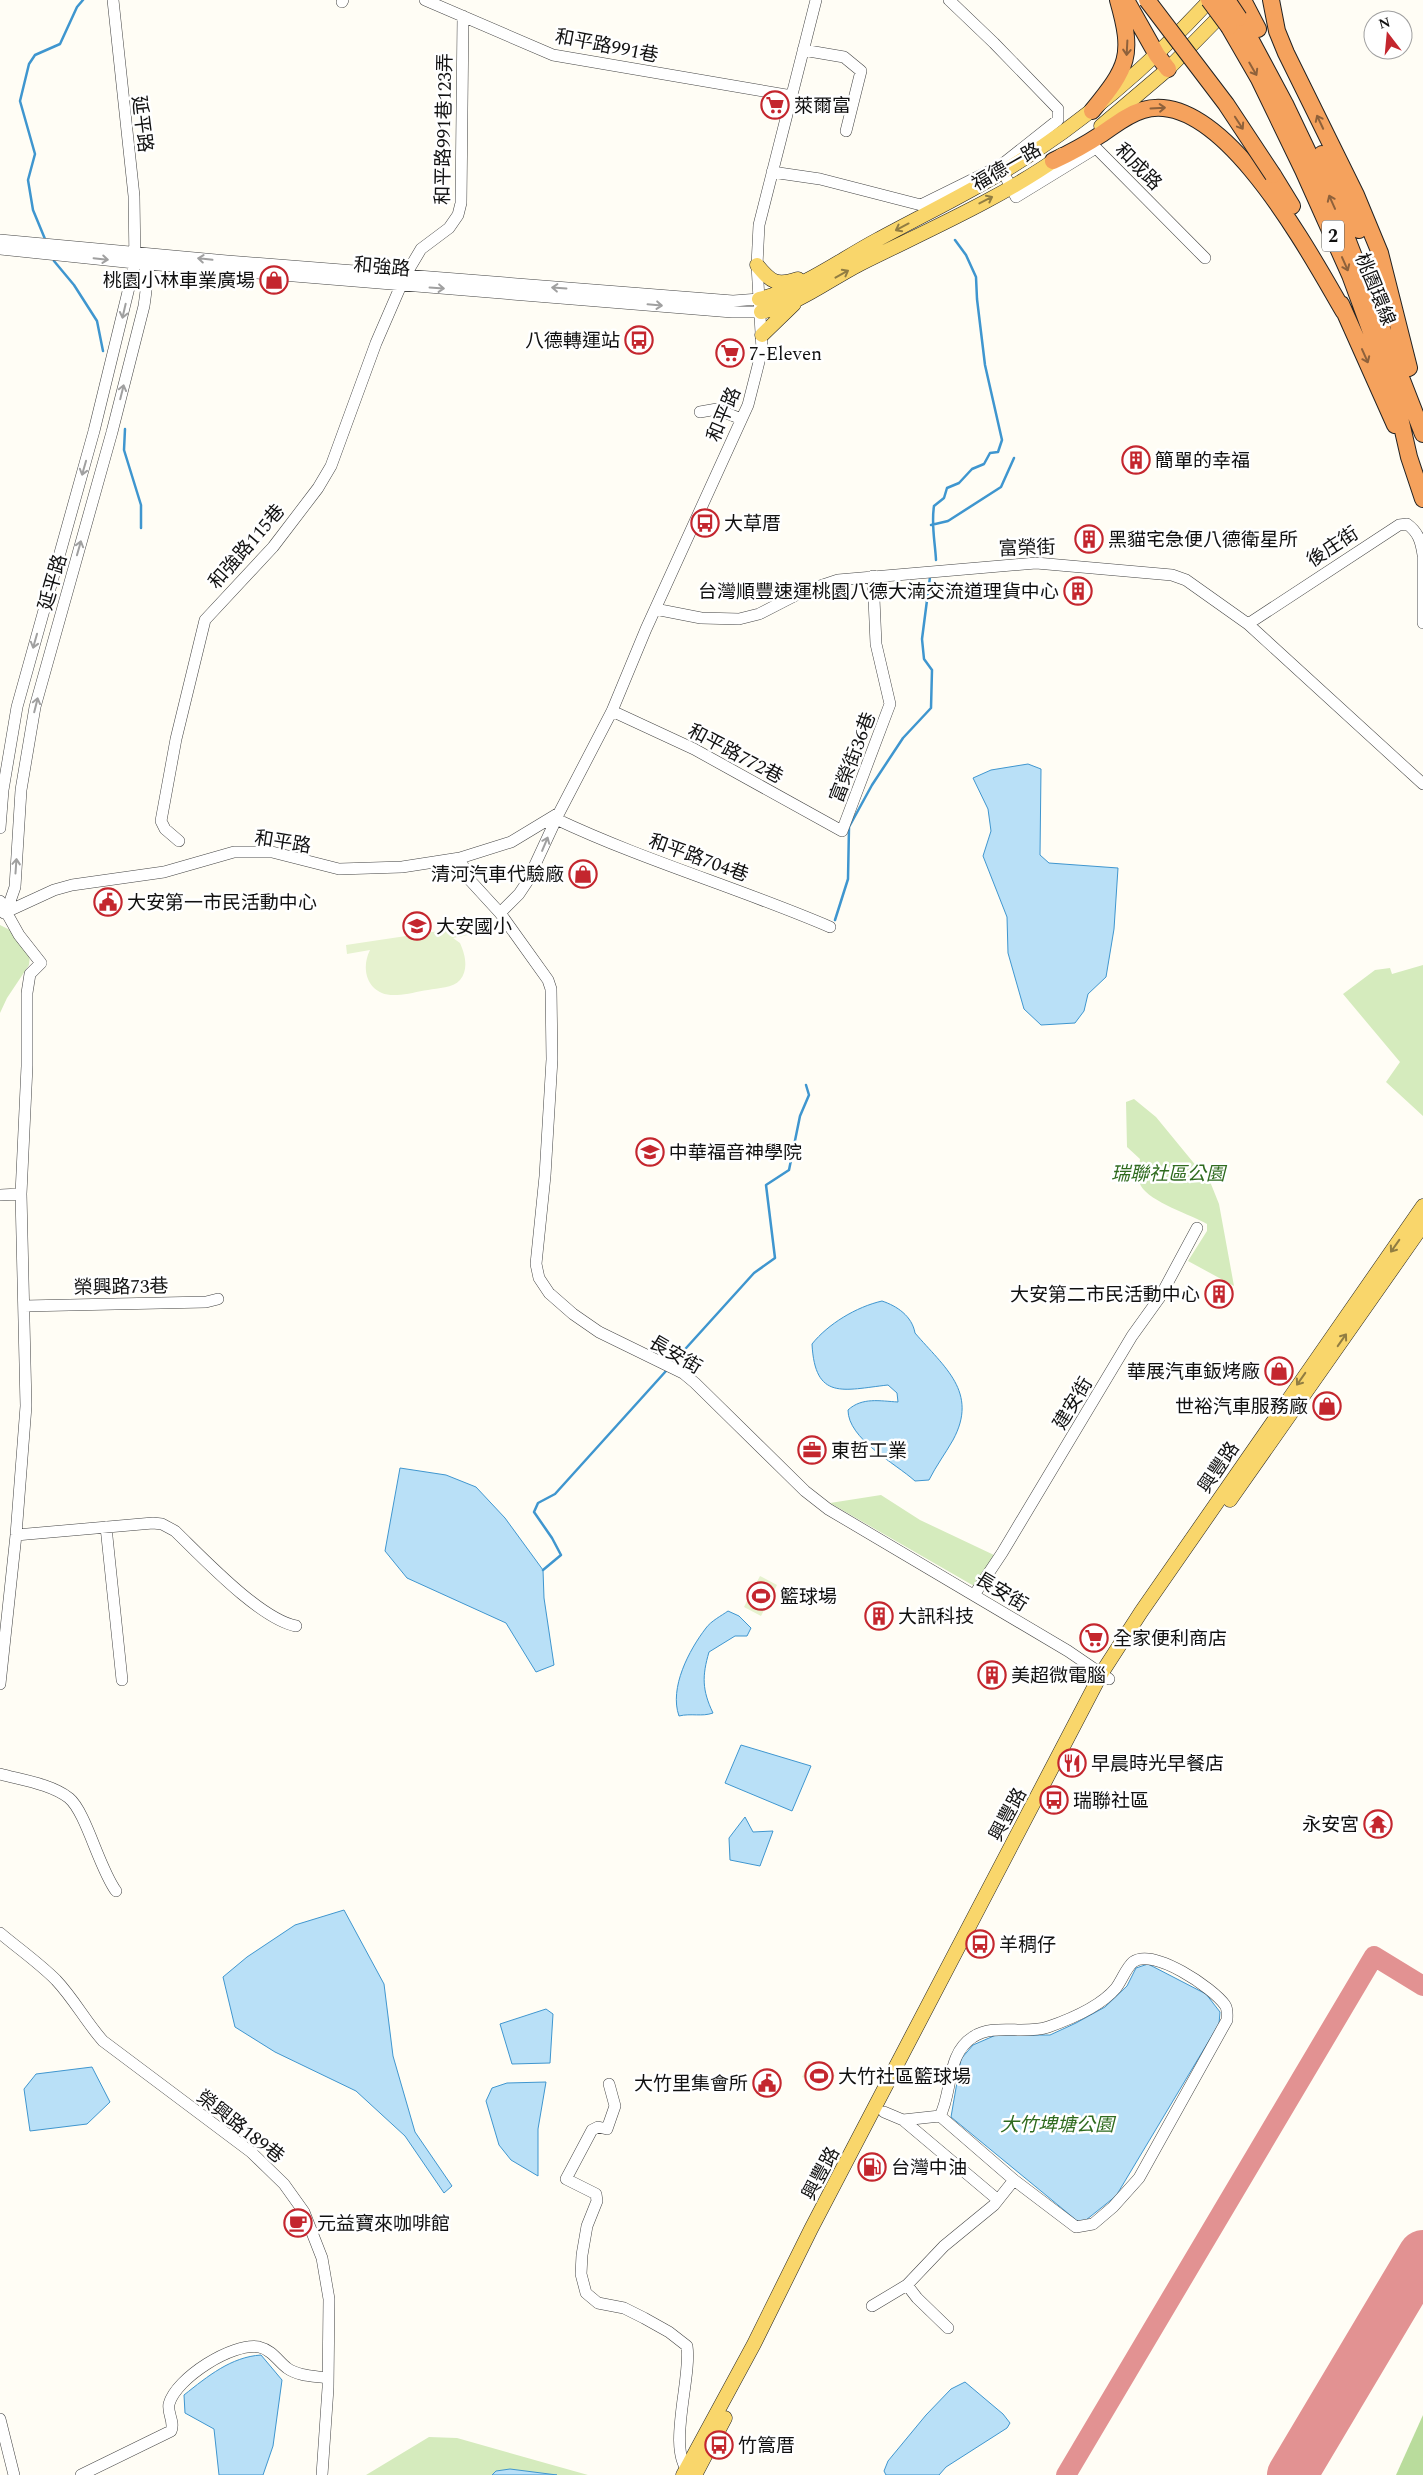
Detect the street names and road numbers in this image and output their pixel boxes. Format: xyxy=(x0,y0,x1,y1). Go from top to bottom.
street label: 和平路991巷 xyxy=(553,22,661,71)
street label: 和平路991巷123弄 xyxy=(429,53,460,205)
street label: 延平路 xyxy=(124,94,159,154)
street label: 福德一路 xyxy=(967,136,1047,199)
street label: 和成路 xyxy=(1108,137,1168,197)
road number: 2 xyxy=(1322,220,1344,252)
street label: 桃園環線 xyxy=(1347,249,1402,330)
street label: 和強路 xyxy=(352,251,412,284)
street label: 和平路 xyxy=(700,383,749,446)
street label: 和強路115巷 xyxy=(202,498,292,596)
street label: 後庄街 xyxy=(1301,520,1365,575)
street label: 富榮街 xyxy=(998,533,1056,564)
street label: 延平路 xyxy=(32,551,75,614)
street label: 富榮街36巷 xyxy=(823,708,884,807)
street label: 和平路772巷 xyxy=(682,717,788,792)
street label: 和平路 xyxy=(252,824,313,861)
street label: 和平路704巷 xyxy=(644,827,753,890)
street label: 榮興路73巷 xyxy=(73,1272,169,1303)
street label: 長安街 xyxy=(643,1328,707,1382)
street label: 建安街 xyxy=(1046,1372,1100,1436)
street label: 興豐路 xyxy=(1191,1436,1247,1500)
street label: 長安街 xyxy=(969,1565,1033,1619)
street label: 興豐路 xyxy=(982,1783,1035,1847)
street label: 榮興路189巷 xyxy=(190,2084,290,2171)
street label: 興豐路 xyxy=(795,2142,848,2206)

